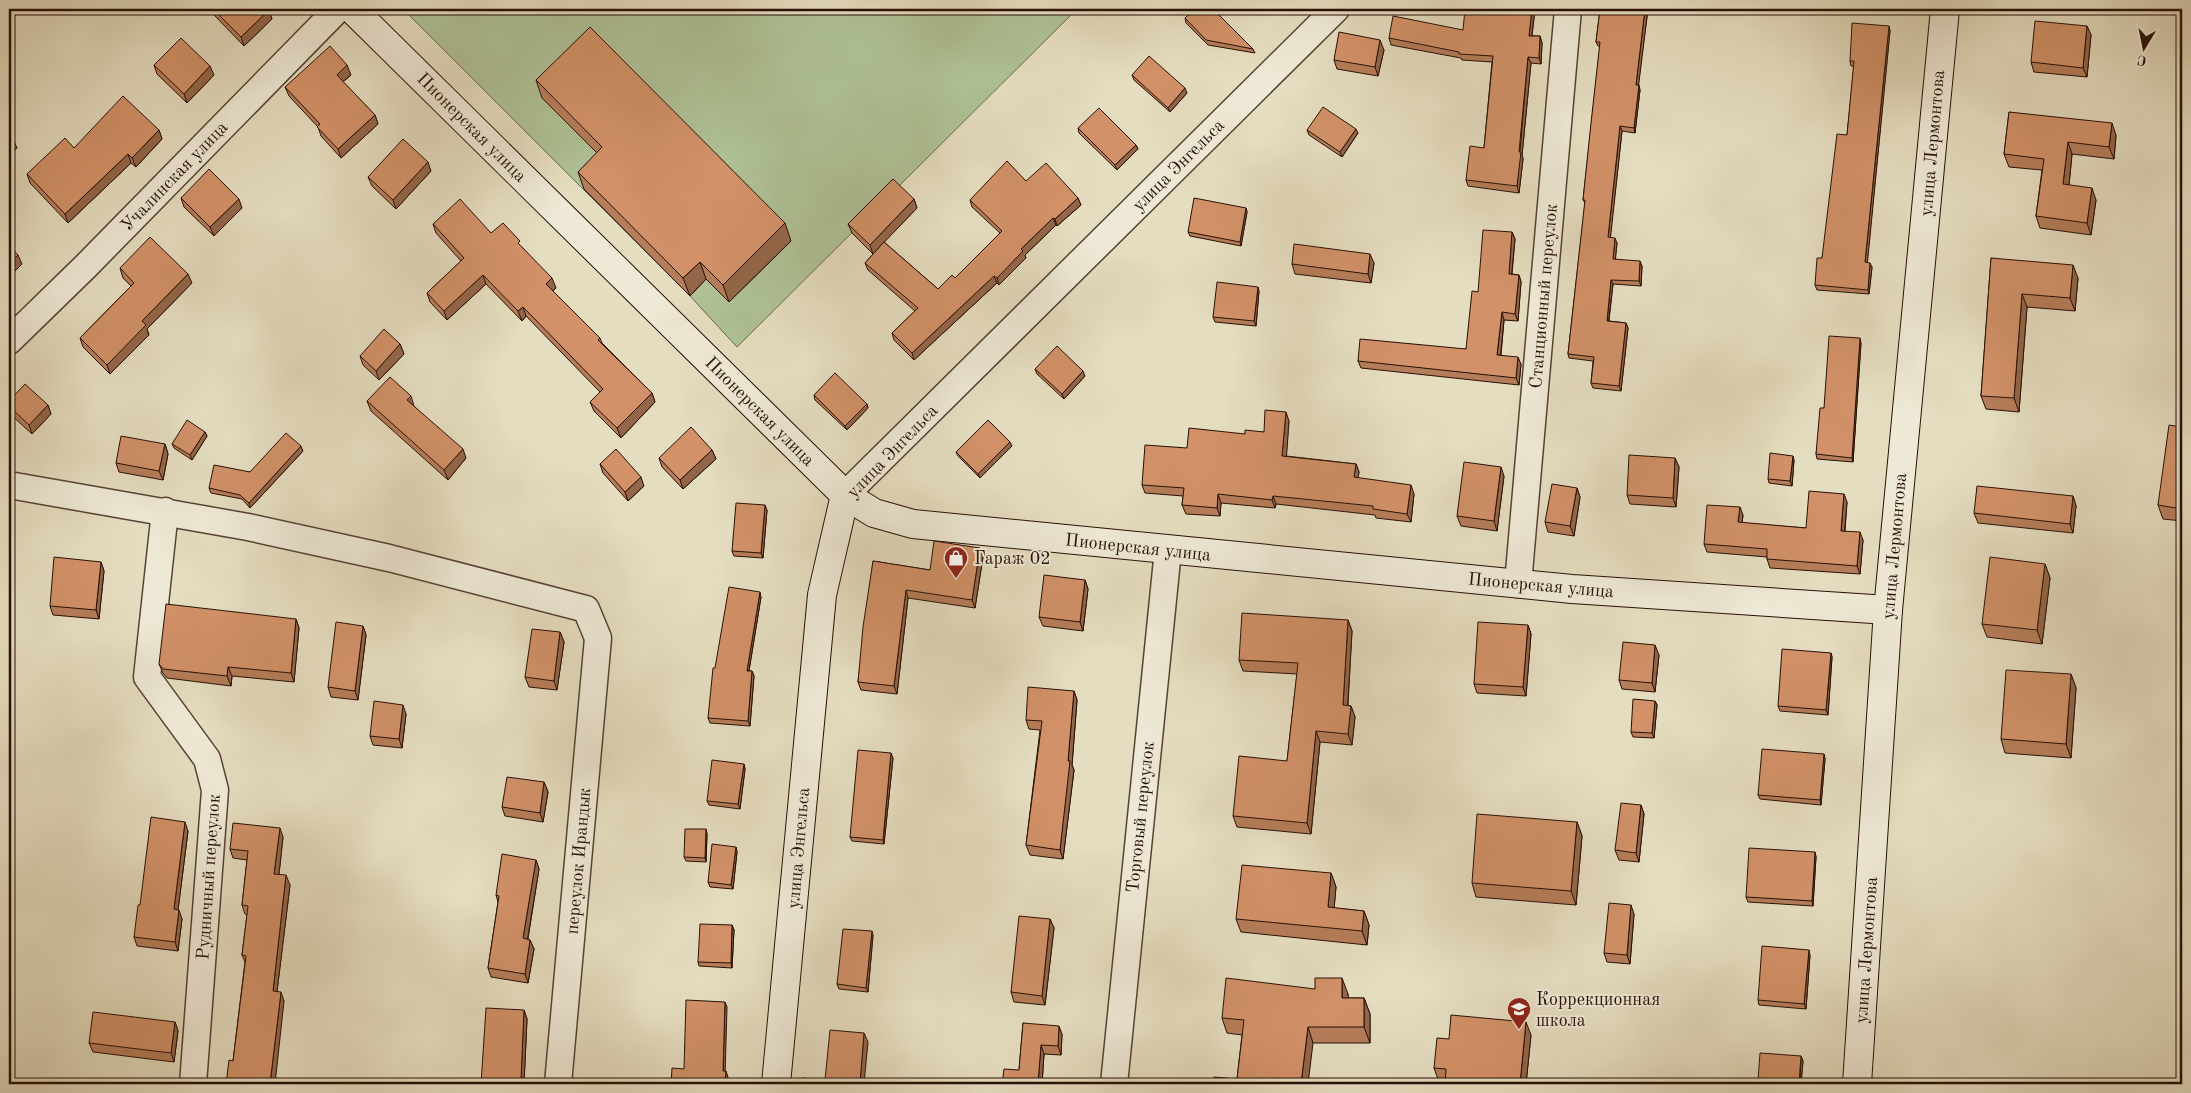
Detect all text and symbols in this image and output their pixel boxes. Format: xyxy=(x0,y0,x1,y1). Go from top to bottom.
north arrow xyxy=(2118,22,2168,72)
text: С xyxy=(2136,52,2148,68)
street label: улица Лермонтова xyxy=(1918,69,1948,217)
street label: Пионерская улица xyxy=(413,70,530,186)
street label: улица Энгельса xyxy=(1129,116,1228,215)
street label: Учалинская улица xyxy=(118,118,232,235)
street label: Станционный переулок xyxy=(1527,203,1561,389)
street label: Пионерская улица xyxy=(701,354,818,470)
street label: улица Энгельса xyxy=(844,402,942,502)
street label: улица Лермонтова xyxy=(1880,472,1910,620)
street label: Пионерская улица xyxy=(1064,531,1212,565)
shop icon: Гараж 02 xyxy=(943,545,969,579)
place label: Гараж 02 xyxy=(974,550,1051,568)
street label: Пионерская улица xyxy=(1467,571,1615,601)
street label: Торговый переулок xyxy=(1124,740,1158,894)
street label: улица Энгельса xyxy=(785,786,813,910)
street label: переулок Ирандык xyxy=(564,787,594,935)
street label: Рудничный переулок xyxy=(194,794,224,961)
street label: улица Лермонтова xyxy=(1853,876,1881,1024)
place label: Коррекционная школа xyxy=(1536,991,1660,1030)
school or university icon: Коррекционная школа xyxy=(1506,996,1532,1030)

